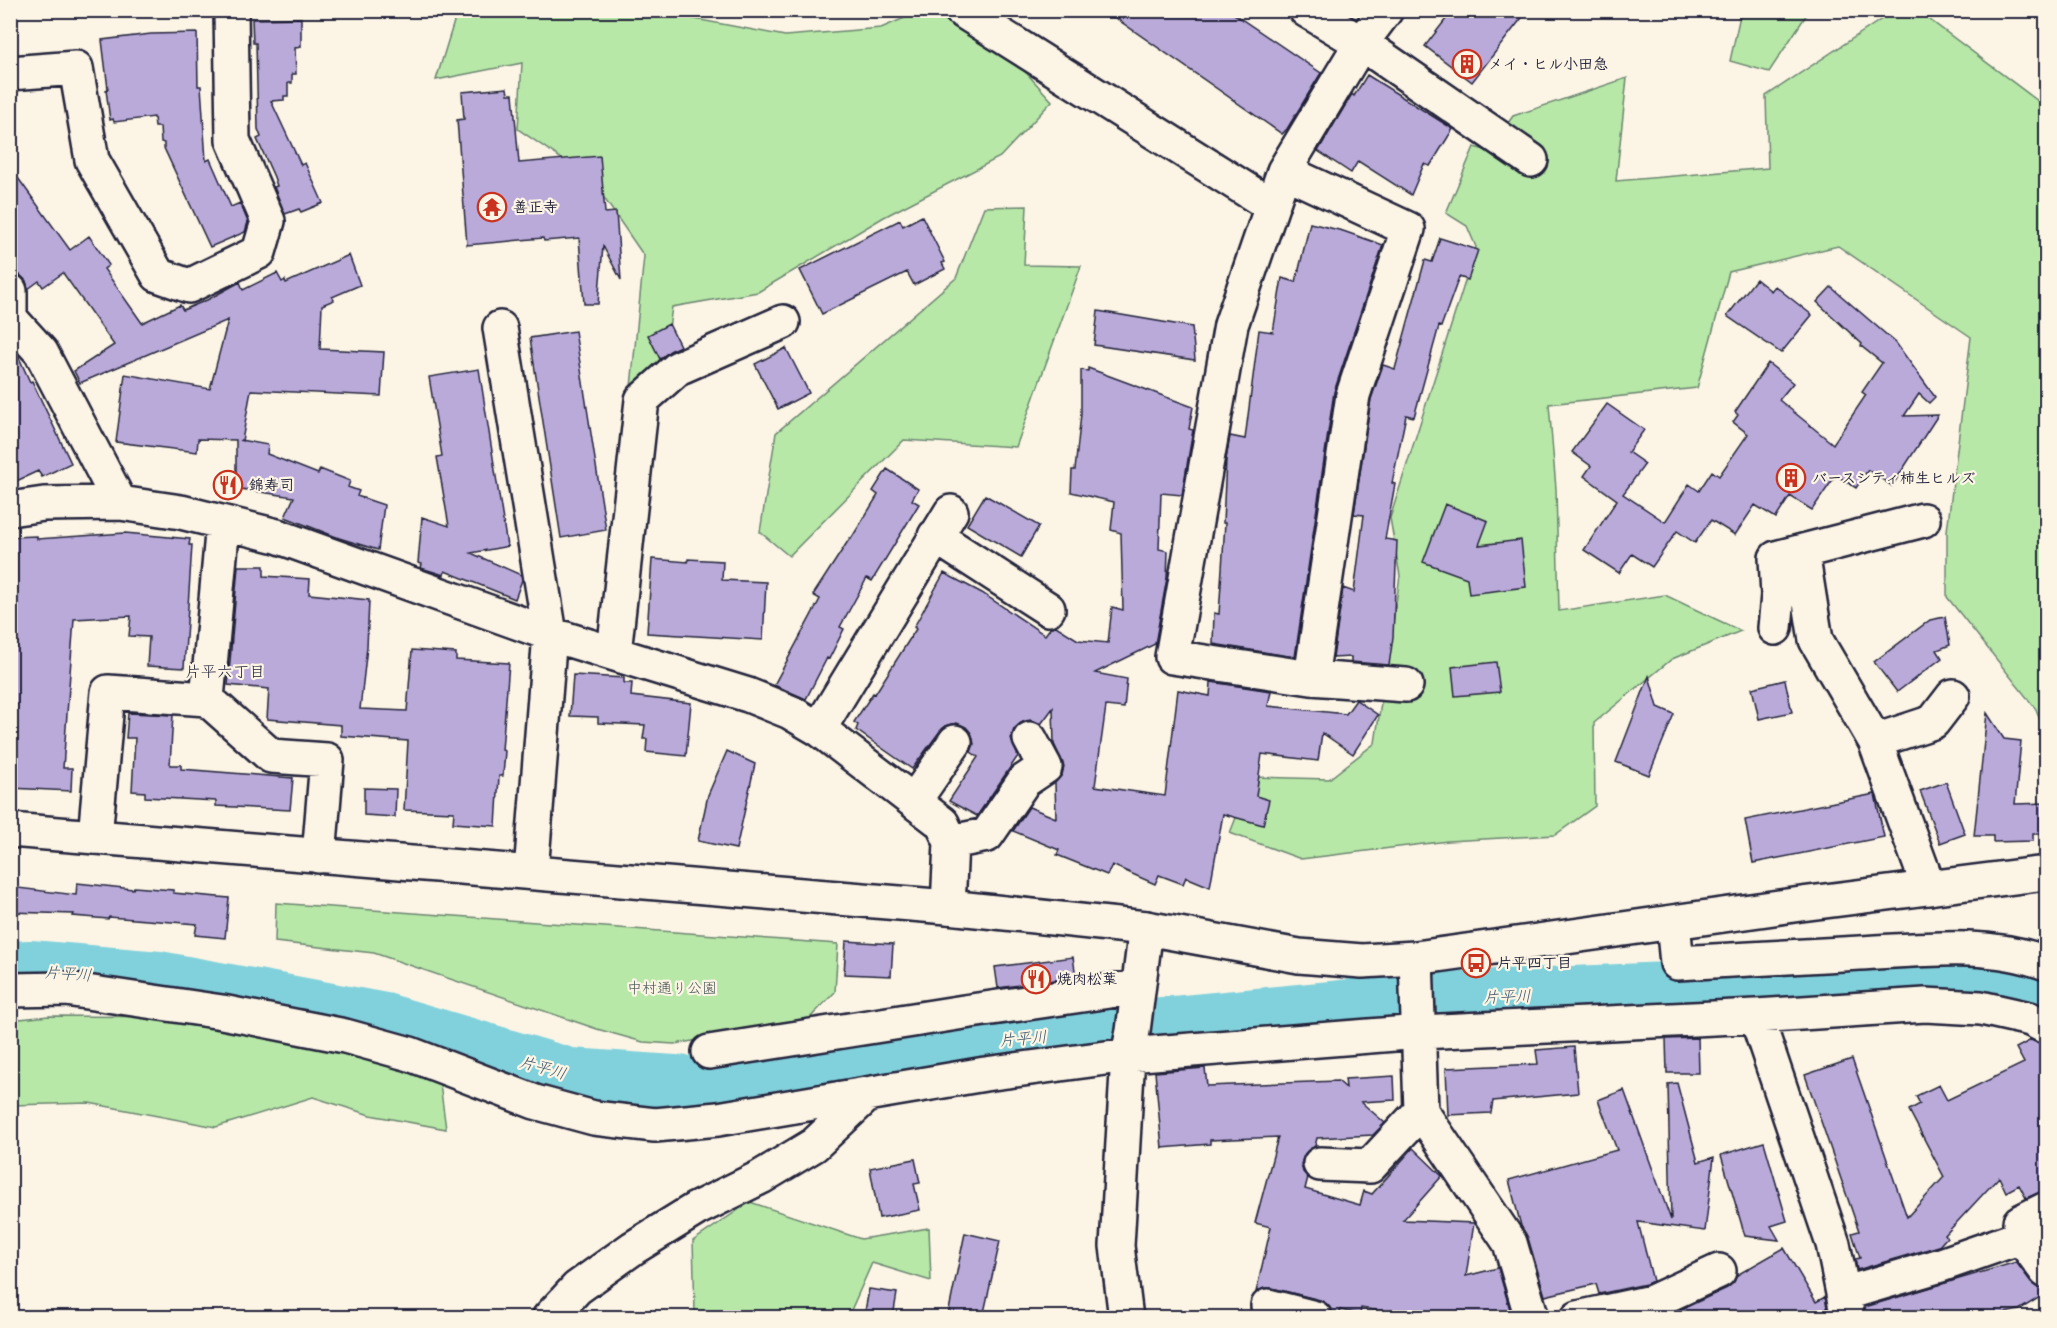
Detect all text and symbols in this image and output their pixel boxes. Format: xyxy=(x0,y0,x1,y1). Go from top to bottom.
building icon: メイ・ヒル小田急 xyxy=(1451,48,1483,80)
place label: メイ・ヒル小田急 xyxy=(1488,53,1608,73)
temple icon: 善正寺 xyxy=(476,191,508,223)
place label: 善正寺 xyxy=(513,196,558,216)
building icon: バースシティ柿生ヒルズ xyxy=(1775,462,1807,494)
place label: バースシティ柿生ヒルズ xyxy=(1812,467,1976,487)
restaurant icon: 錦寿司 xyxy=(212,469,244,501)
place label: 錦寿司 xyxy=(249,474,294,494)
district label: 片平六丁目 xyxy=(185,660,265,681)
bus stop icon: 片平四丁目 xyxy=(1460,947,1492,979)
place label: 片平四丁目 xyxy=(1497,952,1572,972)
water label: 片平川 xyxy=(43,960,93,985)
restaurant icon: 焼肉松葉 xyxy=(1020,963,1052,995)
place label: 焼肉松葉 xyxy=(1057,968,1117,988)
park label: 中村通り公園 xyxy=(627,977,717,997)
water label: 片平川 xyxy=(1483,984,1531,1007)
water label: 片平川 xyxy=(998,1025,1048,1050)
water label: 片平川 xyxy=(517,1050,569,1083)

